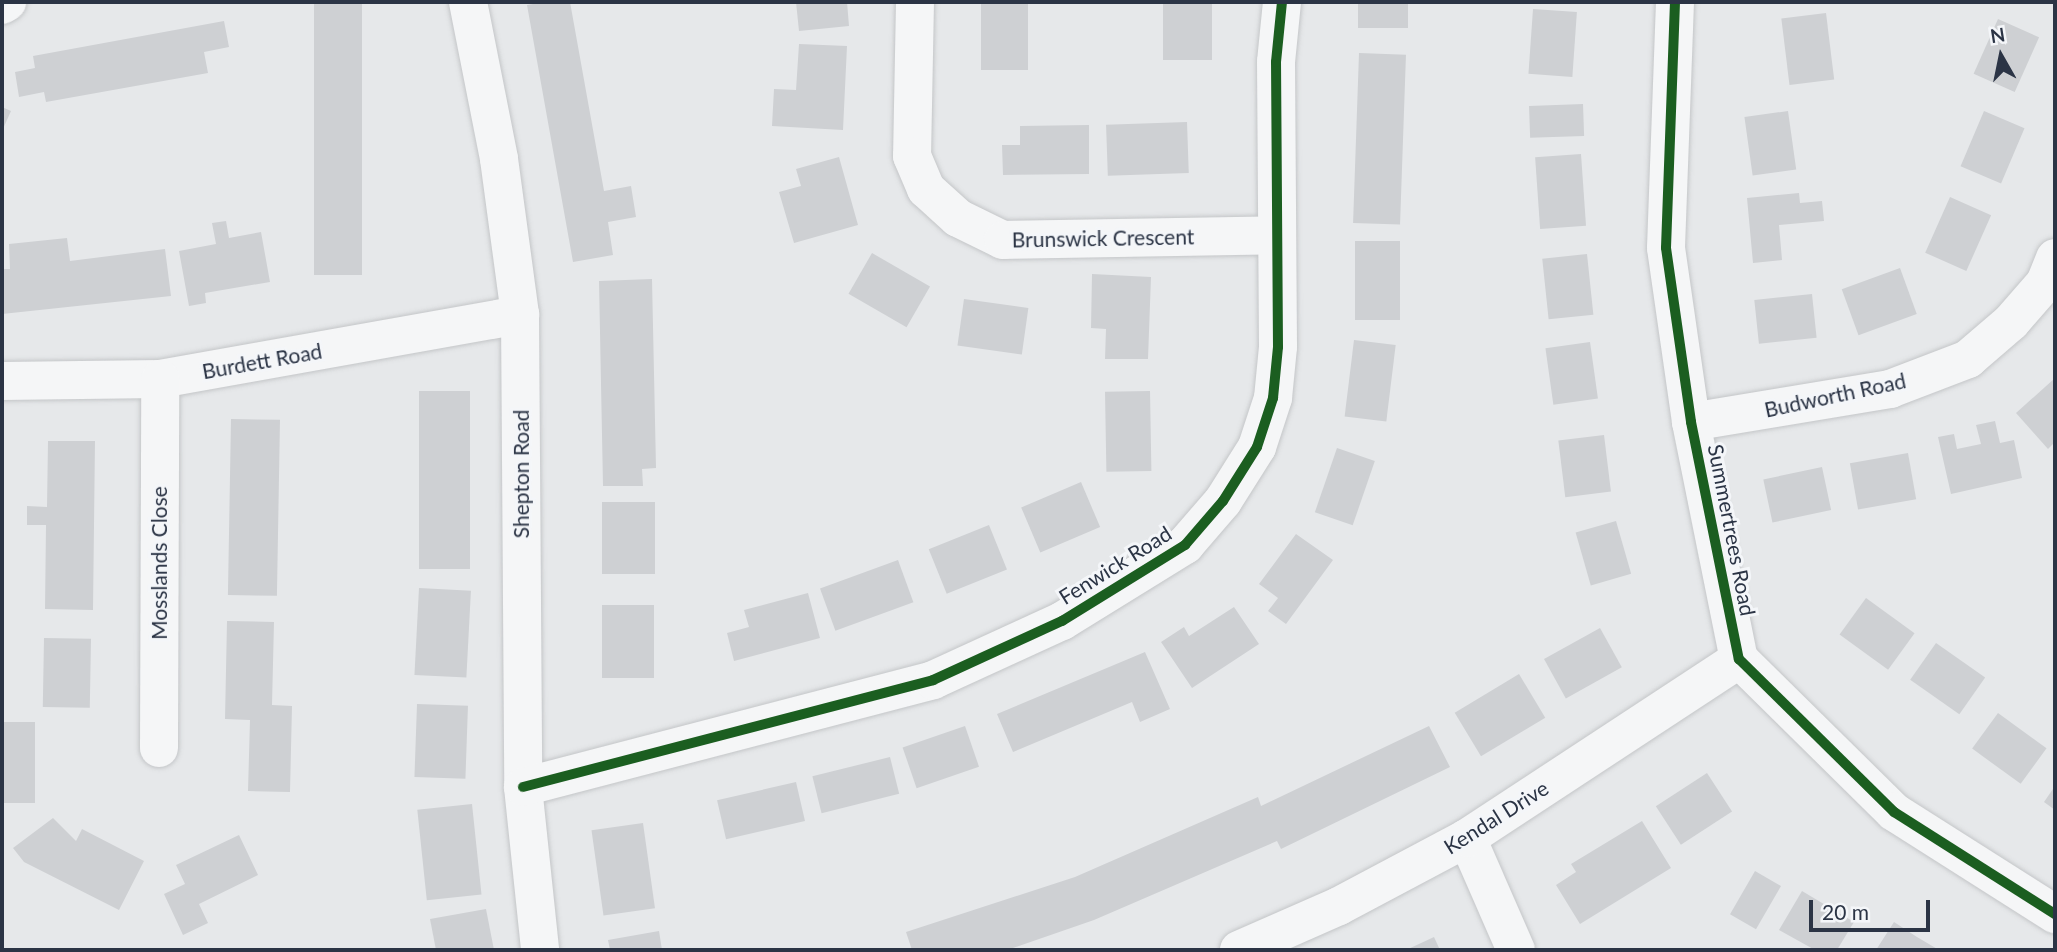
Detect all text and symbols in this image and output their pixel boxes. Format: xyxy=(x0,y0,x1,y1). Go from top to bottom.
north arrow xyxy=(1966,21,2036,91)
text: N xyxy=(1989,22,2007,47)
street label: Brunswick Crescent xyxy=(1012,224,1194,252)
street label: Burdett Road xyxy=(200,338,324,384)
street label: Budworth Road xyxy=(1762,368,1908,422)
street label: Shepton Road xyxy=(508,410,534,538)
street label: Summertrees Road xyxy=(1703,442,1761,618)
street label: Mosslands Close xyxy=(146,486,172,640)
street label: Fenwick Road xyxy=(1054,520,1176,610)
street label: Kendal Drive xyxy=(1439,775,1553,859)
scale bar xyxy=(1812,886,1933,930)
text: 20 m xyxy=(1822,899,1869,924)

